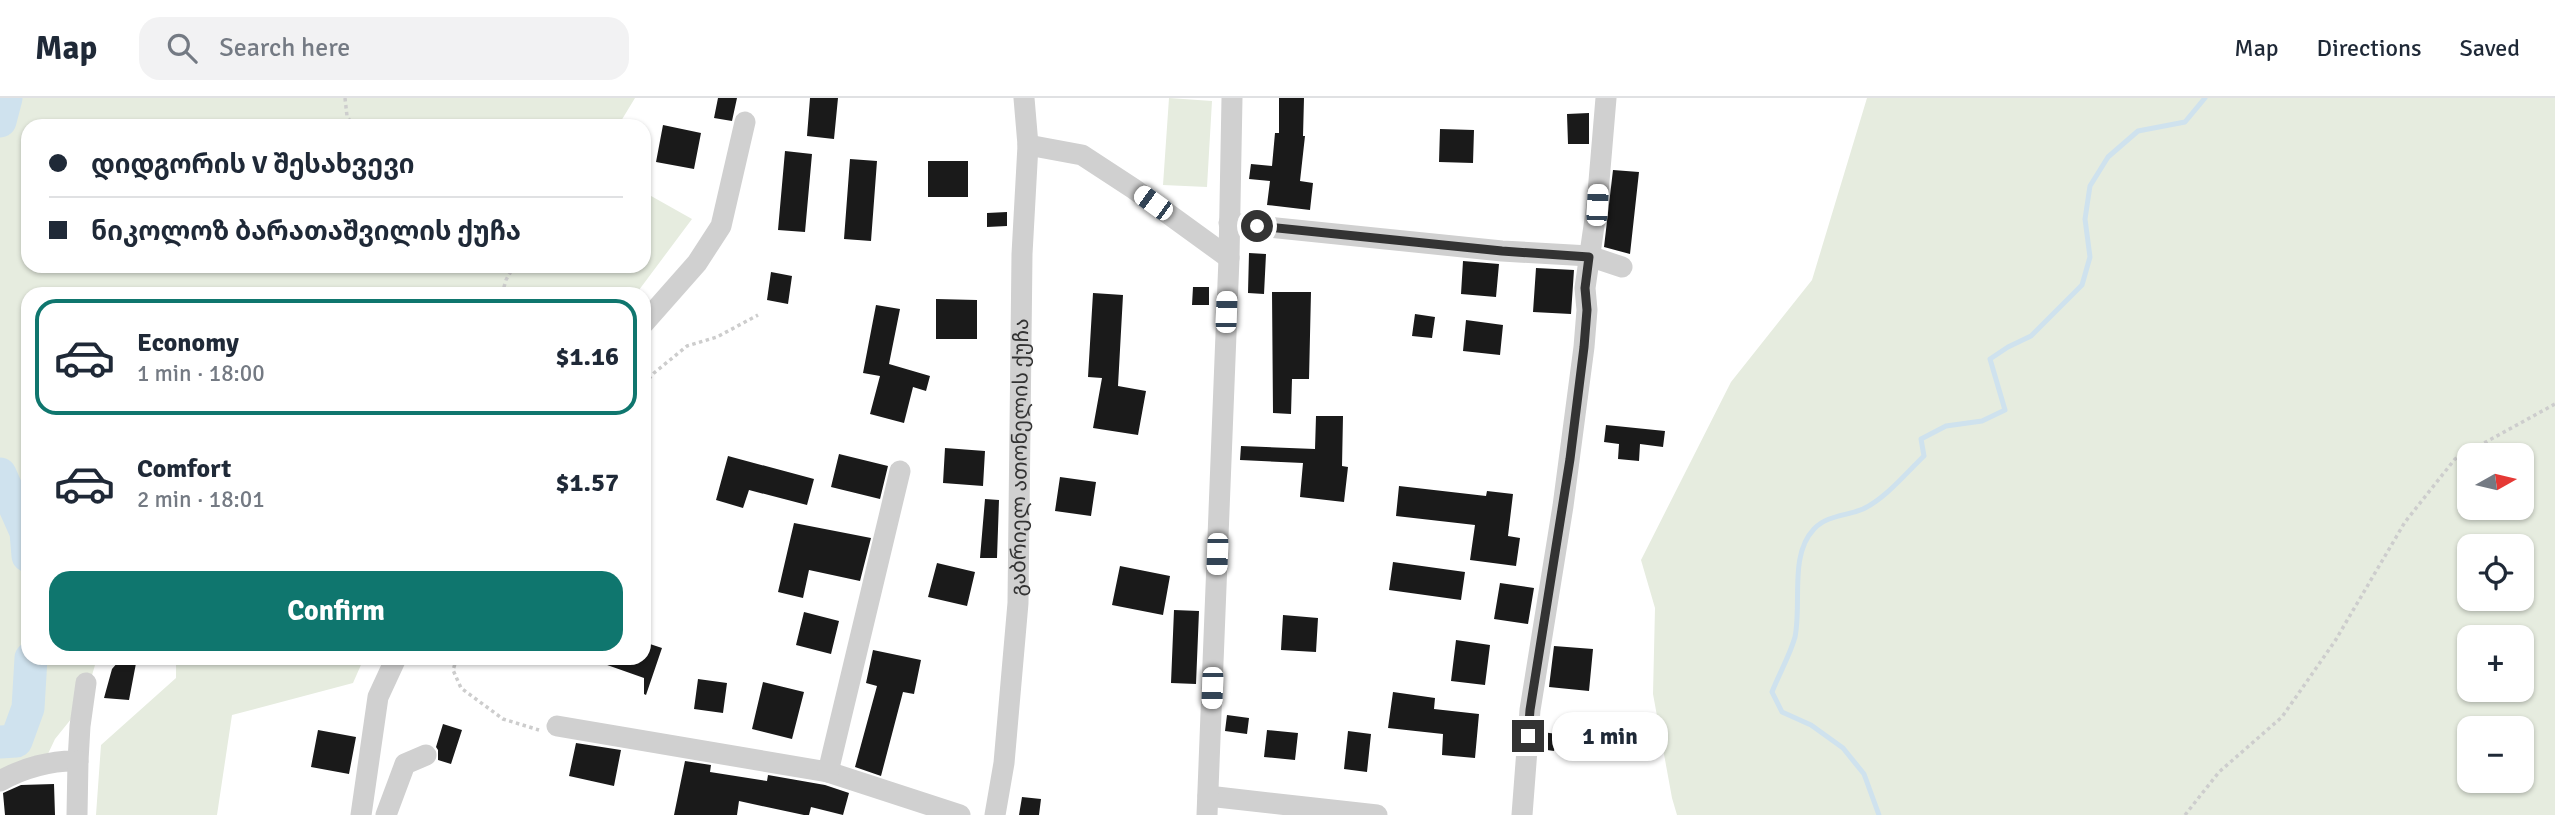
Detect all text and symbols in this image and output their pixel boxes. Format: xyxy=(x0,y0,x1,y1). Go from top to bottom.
search box xyxy=(139,17,629,80)
text: Map xyxy=(35,28,97,69)
icon: search xyxy=(163,29,201,67)
text: Search here xyxy=(219,32,350,64)
text: Map xyxy=(2234,33,2279,63)
text: Directions xyxy=(2317,33,2422,63)
text: Saved xyxy=(2460,33,2520,63)
text: დიდგორის V შესახვევი xyxy=(91,149,414,181)
car xyxy=(1130,182,1177,224)
car xyxy=(1586,183,1609,227)
route start xyxy=(1241,210,1273,242)
text: ნიკოლოზ ბარათაშვილის ქუჩა xyxy=(91,216,521,248)
car xyxy=(1215,291,1238,333)
street label: გაბრიელ ათონელის ქუჩა xyxy=(1005,318,1034,597)
icon: car xyxy=(53,326,116,389)
text: Economy xyxy=(137,327,239,359)
text: $1.16 xyxy=(555,341,619,373)
text: 1 min · 18:00 xyxy=(137,359,265,388)
north arrow xyxy=(2457,443,2534,520)
map controls xyxy=(2457,443,2534,793)
icon: car xyxy=(53,452,116,515)
text: Comfort xyxy=(137,453,231,485)
text: $1.57 xyxy=(555,467,619,499)
text: 2 min · 18:01 xyxy=(137,485,265,514)
car xyxy=(1206,533,1229,575)
button: locate xyxy=(2457,534,2534,611)
button: Confirm xyxy=(49,571,623,651)
button: + xyxy=(2457,625,2534,702)
car xyxy=(1201,667,1224,709)
callout: 1 min xyxy=(1552,712,1668,760)
button: − xyxy=(2457,716,2534,793)
route end xyxy=(1512,720,1544,752)
text: 1 min xyxy=(1582,722,1638,751)

